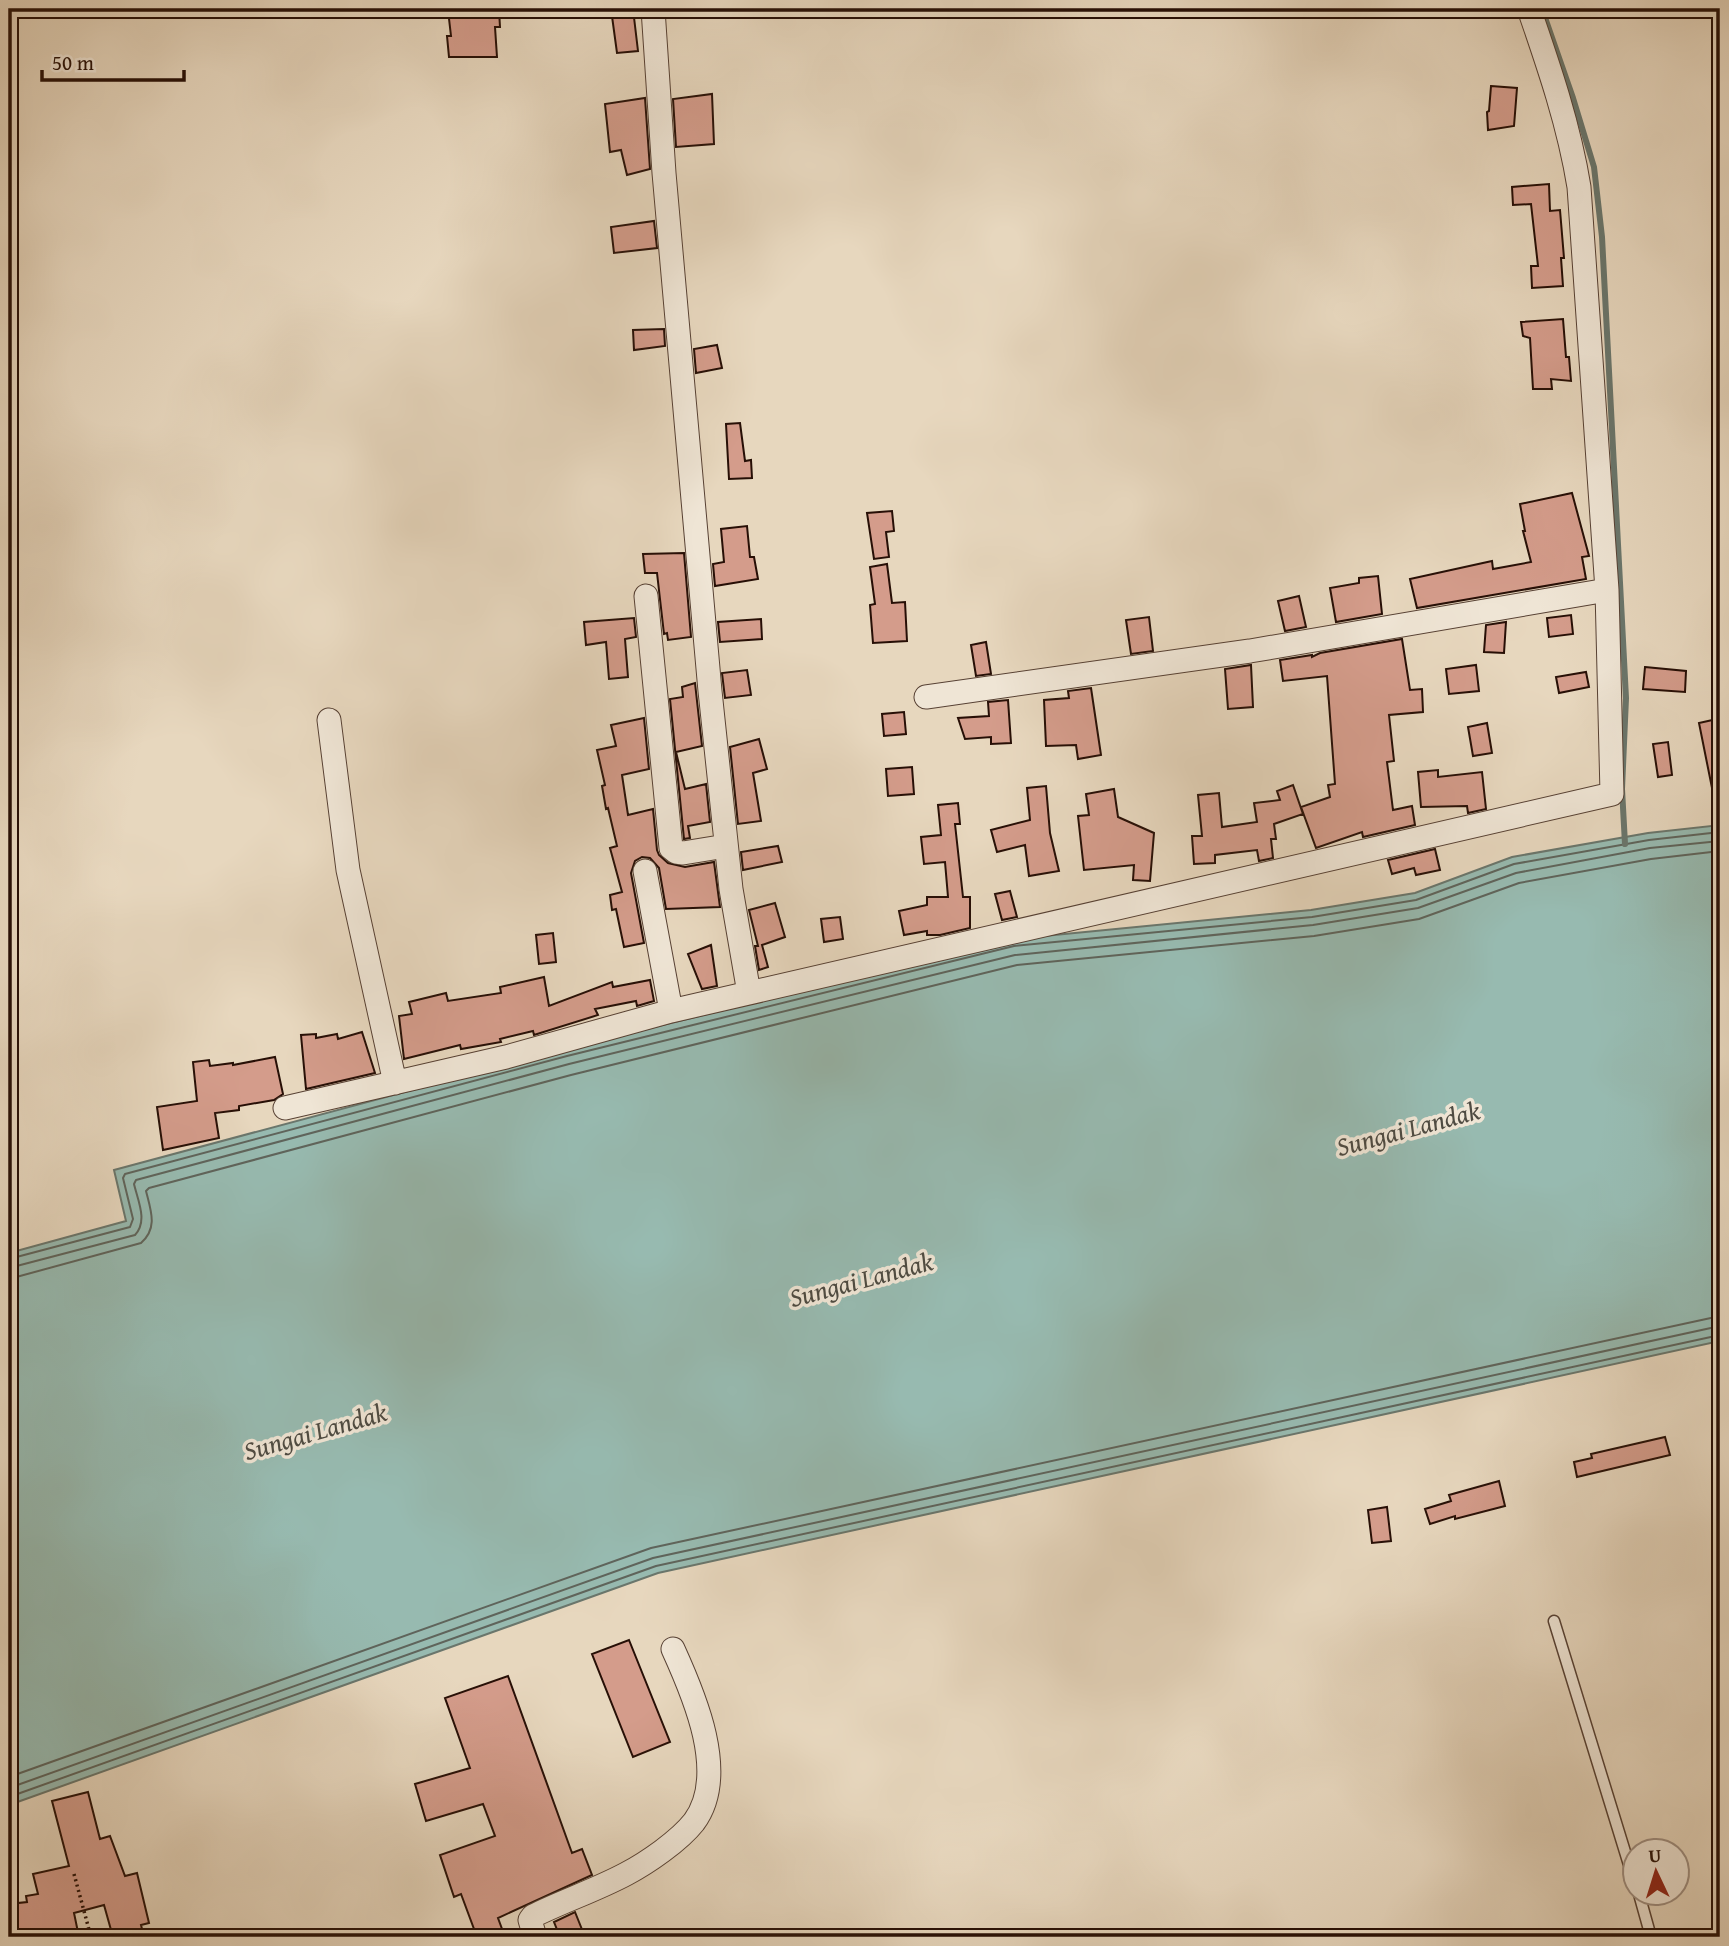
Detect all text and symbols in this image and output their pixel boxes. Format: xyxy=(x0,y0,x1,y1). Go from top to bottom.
scale bar xyxy=(42,38,184,82)
text: 50 m xyxy=(52,47,94,78)
water label: Sungai Landak xyxy=(1332,1090,1484,1166)
water label: Sungai Landak xyxy=(785,1241,937,1317)
water label: Sungai Landak xyxy=(239,1392,391,1470)
north arrow xyxy=(1620,1838,1690,1908)
text: U xyxy=(1647,1841,1662,1869)

